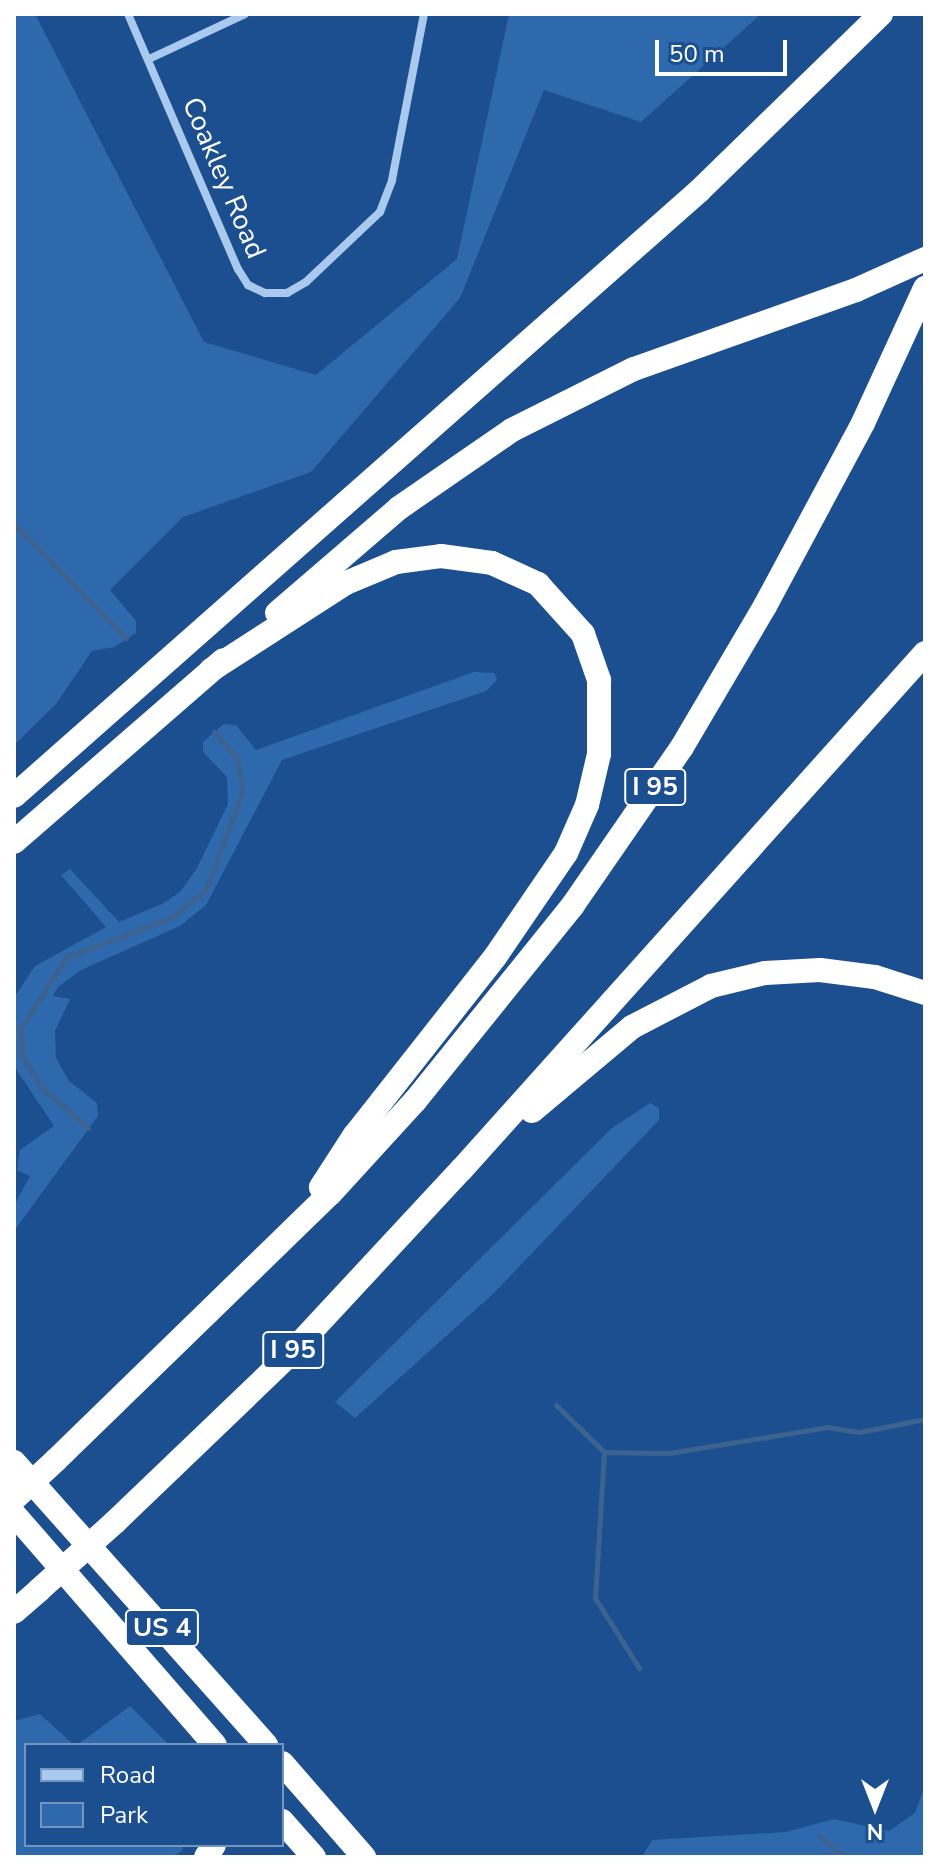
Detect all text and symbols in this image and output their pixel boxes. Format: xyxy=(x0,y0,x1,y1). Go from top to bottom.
scale bar xyxy=(659,24,791,74)
text: 50 m xyxy=(669,38,725,70)
street label: Coakley Road xyxy=(175,92,273,264)
road number: I 95 xyxy=(623,765,687,809)
road number: I 95 xyxy=(261,1328,325,1372)
road number: US 4 xyxy=(124,1606,200,1650)
legend xyxy=(24,1743,284,1847)
text: Road xyxy=(100,1759,156,1791)
north arrow xyxy=(835,1767,915,1847)
text: Park xyxy=(100,1799,148,1831)
text: N xyxy=(867,1816,883,1846)

